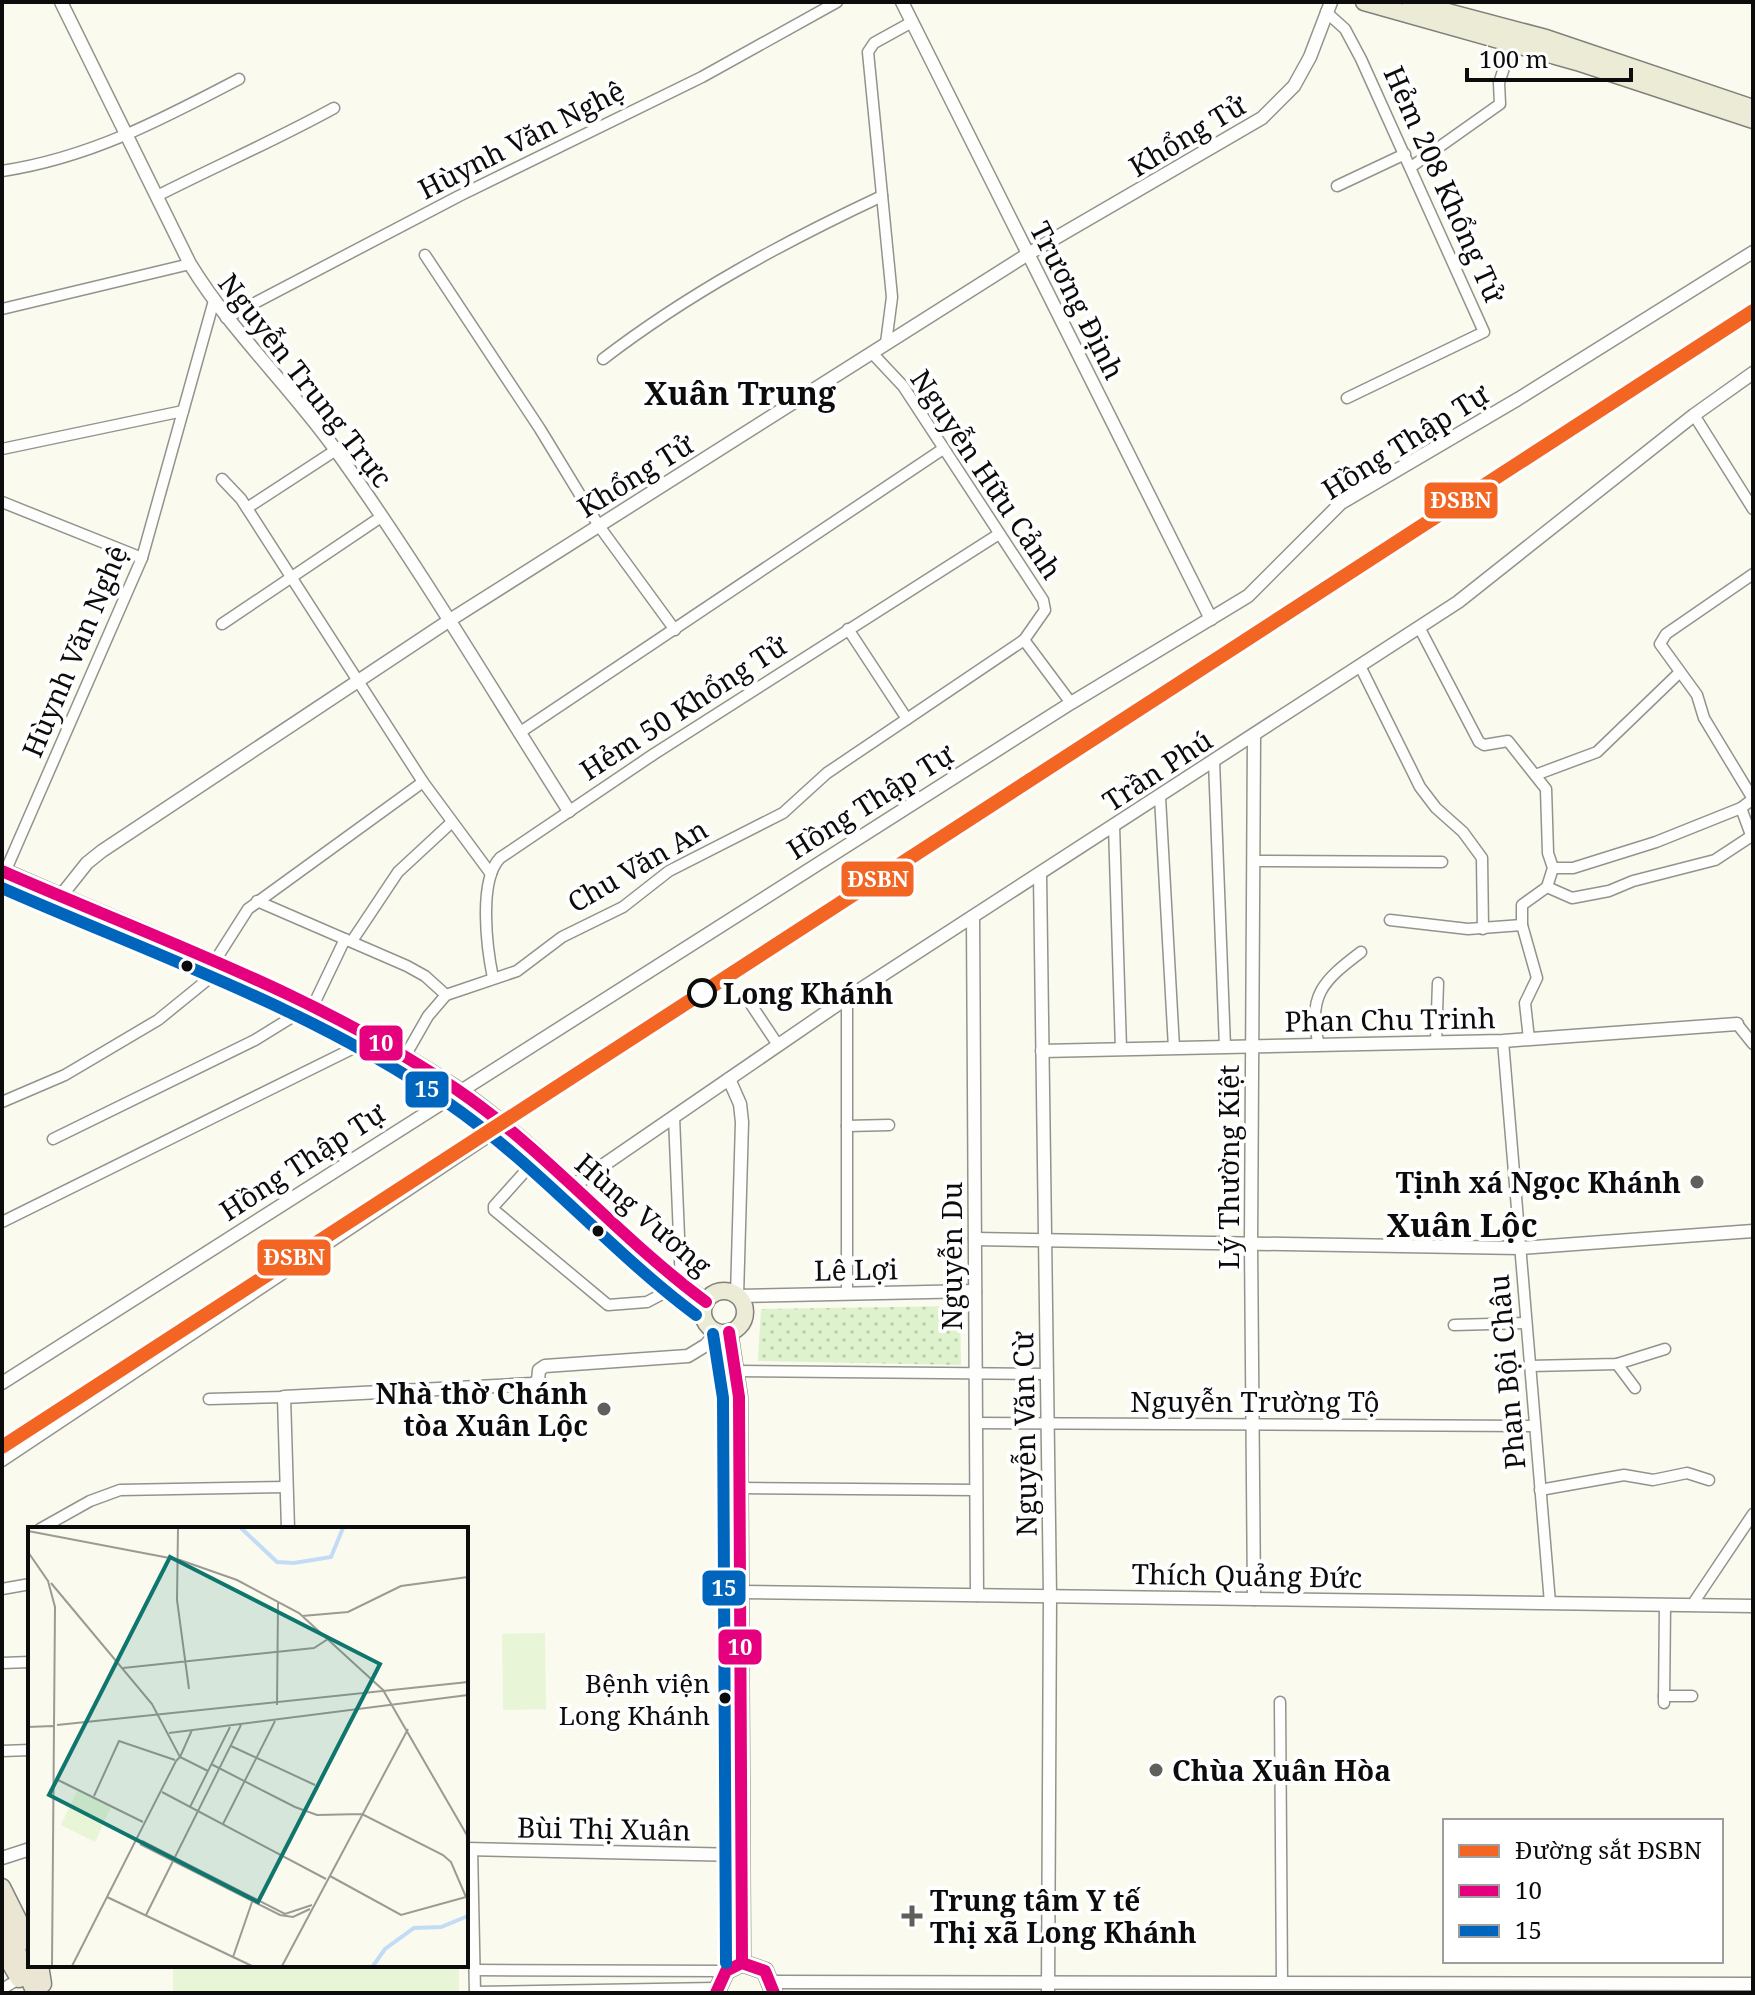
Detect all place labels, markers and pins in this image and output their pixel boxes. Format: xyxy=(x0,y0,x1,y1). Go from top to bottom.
unlabelled marker xyxy=(179,958,195,974)
place label: Long Khánh xyxy=(723,974,894,1012)
marker: Long Khánh xyxy=(688,979,716,1007)
place label: Tịnh xá Ngọc Khánh xyxy=(1396,1163,1681,1201)
marker: Tịnh xá Ngọc Khánh xyxy=(1688,1173,1706,1191)
unlabelled marker xyxy=(590,1223,606,1239)
place label: Nhà thờ Chánh tòa Xuân Lộc xyxy=(376,1374,588,1444)
marker: Nhà thờ Chánh tòa Xuân Lộc xyxy=(595,1400,613,1418)
place label: Bệnh viện Long Khánh xyxy=(559,1665,710,1733)
marker: Bệnh viện Long Khánh xyxy=(717,1690,733,1706)
place label: Chùa Xuân Hòa xyxy=(1172,1751,1391,1789)
marker: Chùa Xuân Hòa xyxy=(1147,1761,1165,1779)
place label: Trung tâm Y tế Thị xã Long Khánh xyxy=(930,1881,1197,1951)
marker: Trung tâm Y tế Thị xã Long Khánh xyxy=(901,1905,923,1927)

